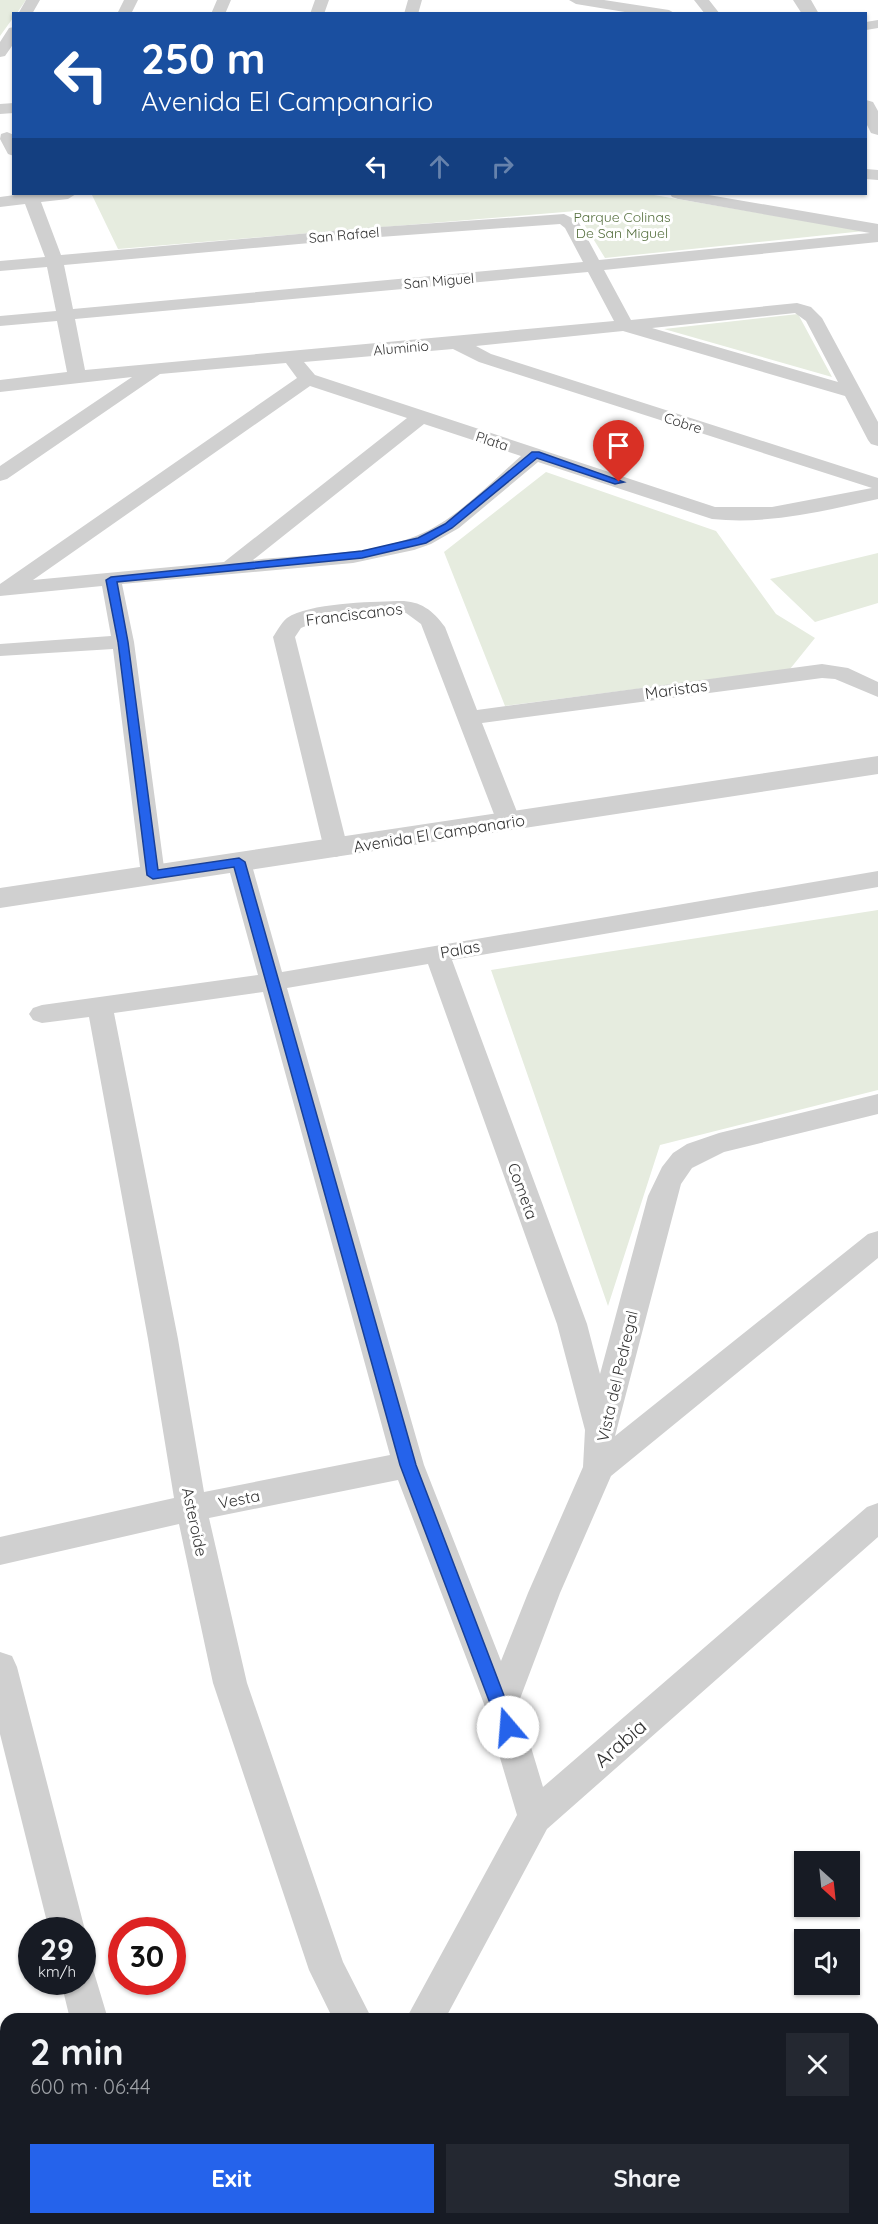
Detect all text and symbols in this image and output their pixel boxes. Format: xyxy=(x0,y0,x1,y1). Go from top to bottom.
text: 250 m xyxy=(141,32,265,85)
icon: left xyxy=(42,36,120,114)
text: Avenida El Campanario xyxy=(141,84,433,118)
icon: left xyxy=(360,150,393,183)
icon: ahead xyxy=(423,150,456,183)
icon: right xyxy=(486,150,519,183)
park label: Parque Colinas De San Miguel xyxy=(574,208,670,242)
street label: San Rafael xyxy=(308,223,380,247)
street label: San Miguel xyxy=(403,269,475,293)
street label: Aluminio xyxy=(373,337,429,359)
street label: Cobre xyxy=(662,408,704,438)
pin xyxy=(593,420,644,482)
street label: Plata xyxy=(473,427,511,455)
icon: arrive xyxy=(602,429,635,462)
street label: Franciscanos xyxy=(304,598,404,630)
street label: Maristas xyxy=(644,675,708,703)
street label: Avenida El Campanario xyxy=(352,810,526,856)
street label: Palas xyxy=(439,936,481,962)
street label: Cometa xyxy=(504,1160,542,1222)
street label: Vista del Pedregal xyxy=(592,1308,642,1444)
street label: Vesta xyxy=(217,1485,261,1513)
street label: Asteroide xyxy=(178,1486,212,1558)
position arrow xyxy=(476,1695,540,1759)
street label: Arabia xyxy=(589,1714,651,1772)
north arrow xyxy=(794,1851,860,1917)
map controls xyxy=(794,1851,860,1995)
speed limit sign: 30 xyxy=(108,1917,186,1995)
button: sound xyxy=(794,1929,860,1995)
text: 29 xyxy=(40,1930,74,1968)
text: km/h xyxy=(38,1962,76,1981)
text: 2 min xyxy=(30,2029,124,2074)
button: close xyxy=(786,2033,849,2096)
text: 600 m · 06:44 xyxy=(30,2074,151,2099)
button: Exit xyxy=(30,2144,434,2213)
button: Share xyxy=(446,2144,849,2213)

